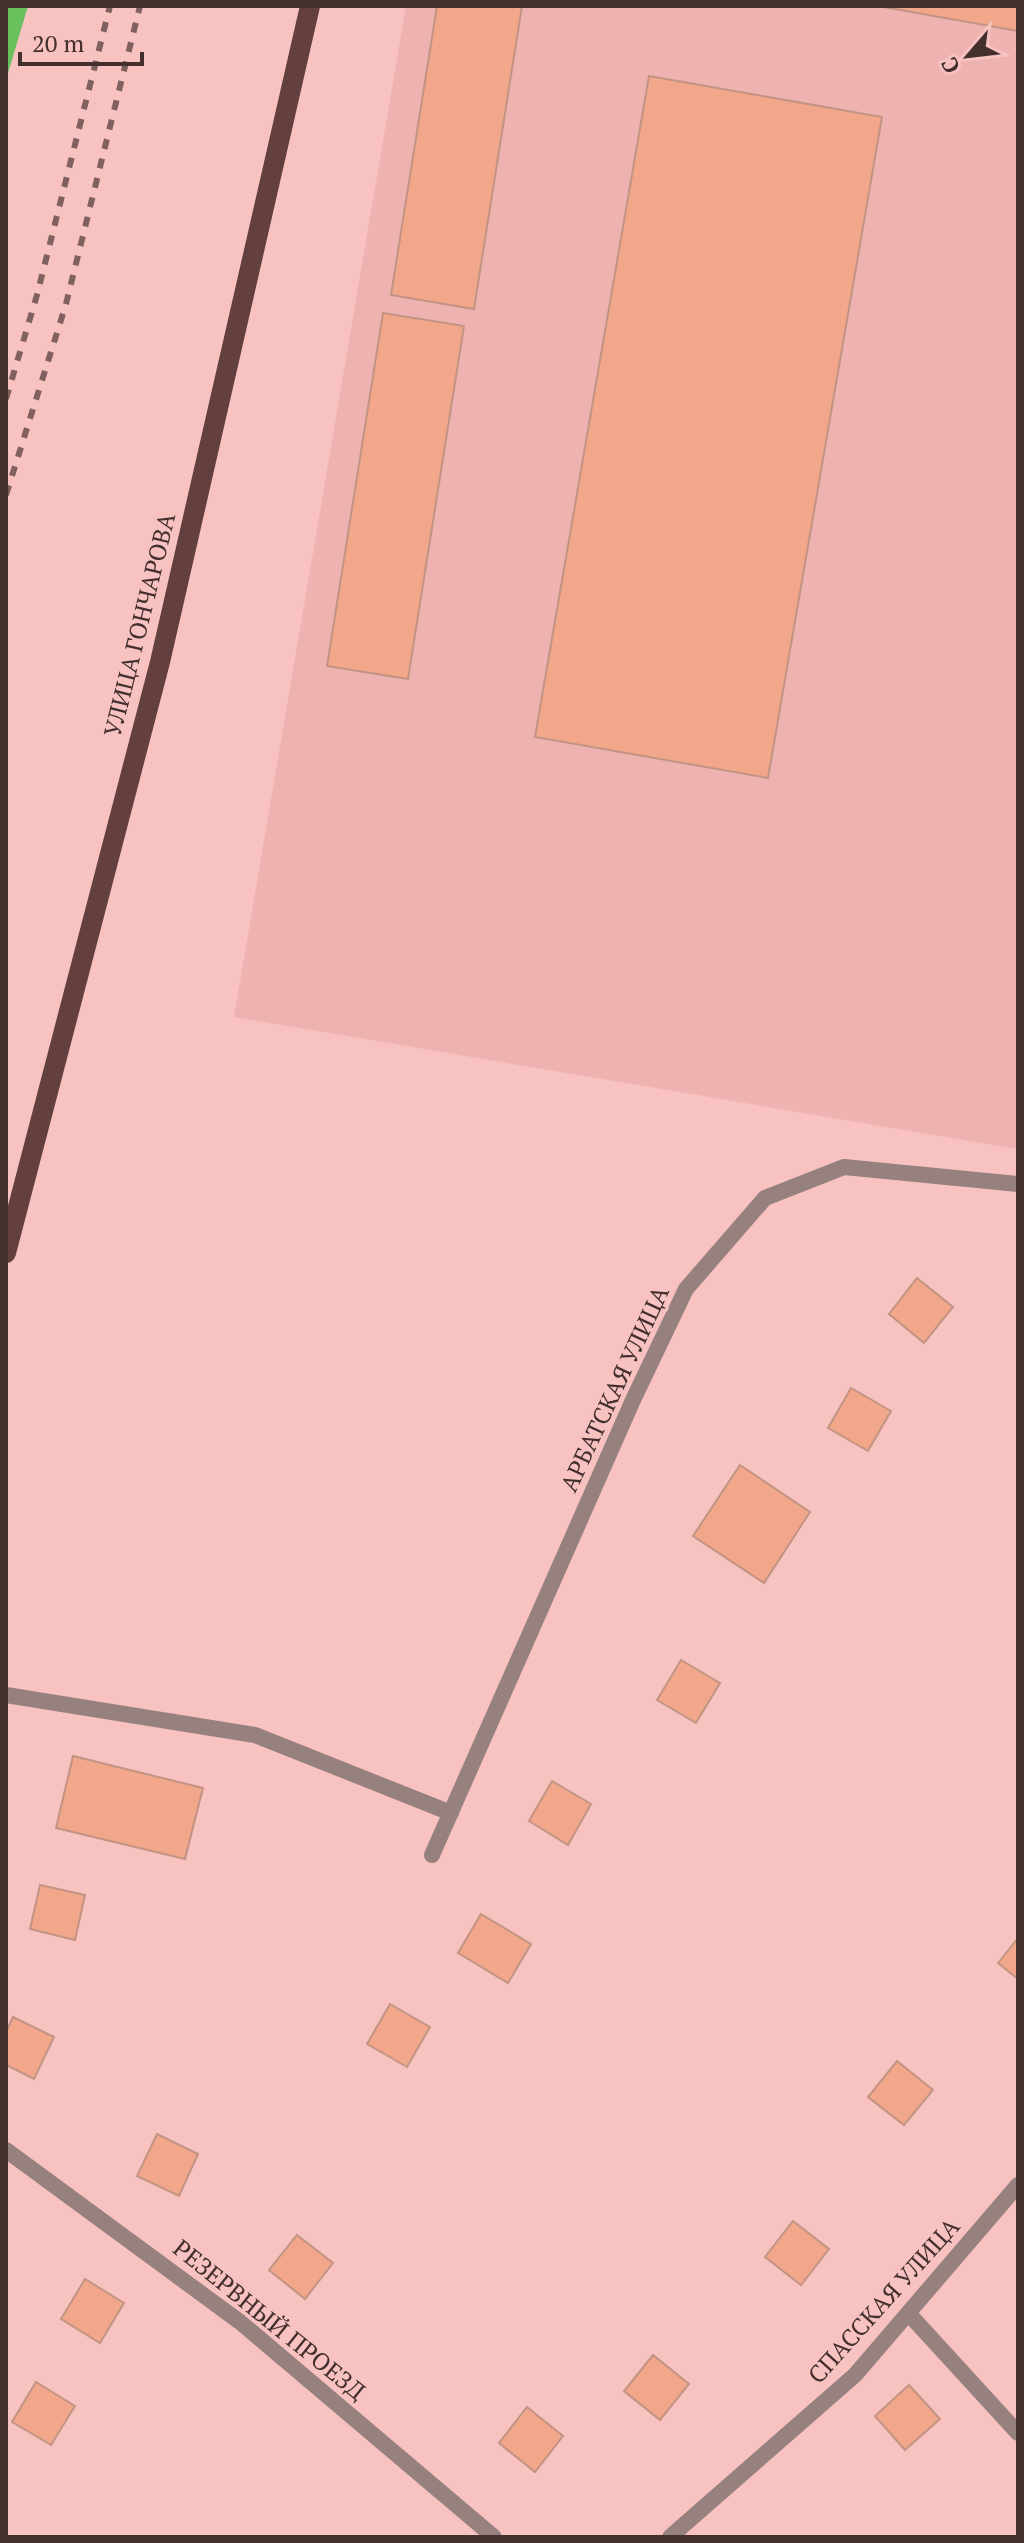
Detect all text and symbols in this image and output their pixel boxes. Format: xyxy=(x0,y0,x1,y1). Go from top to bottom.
scale bar xyxy=(20,16,142,66)
north arrow xyxy=(928,16,1008,96)
text: 20 m xyxy=(32,27,84,59)
text: С xyxy=(934,52,966,79)
street label: УЛИЦА ГОНЧАРОВА xyxy=(96,509,182,740)
street label: АРБАТСКАЯ УЛИЦА xyxy=(552,1280,676,1497)
street label: СПАССКАЯ УЛИЦА xyxy=(800,2210,967,2390)
street label: РЕЗЕРВНЫЙ ПРОЕЗД xyxy=(167,2232,373,2407)

